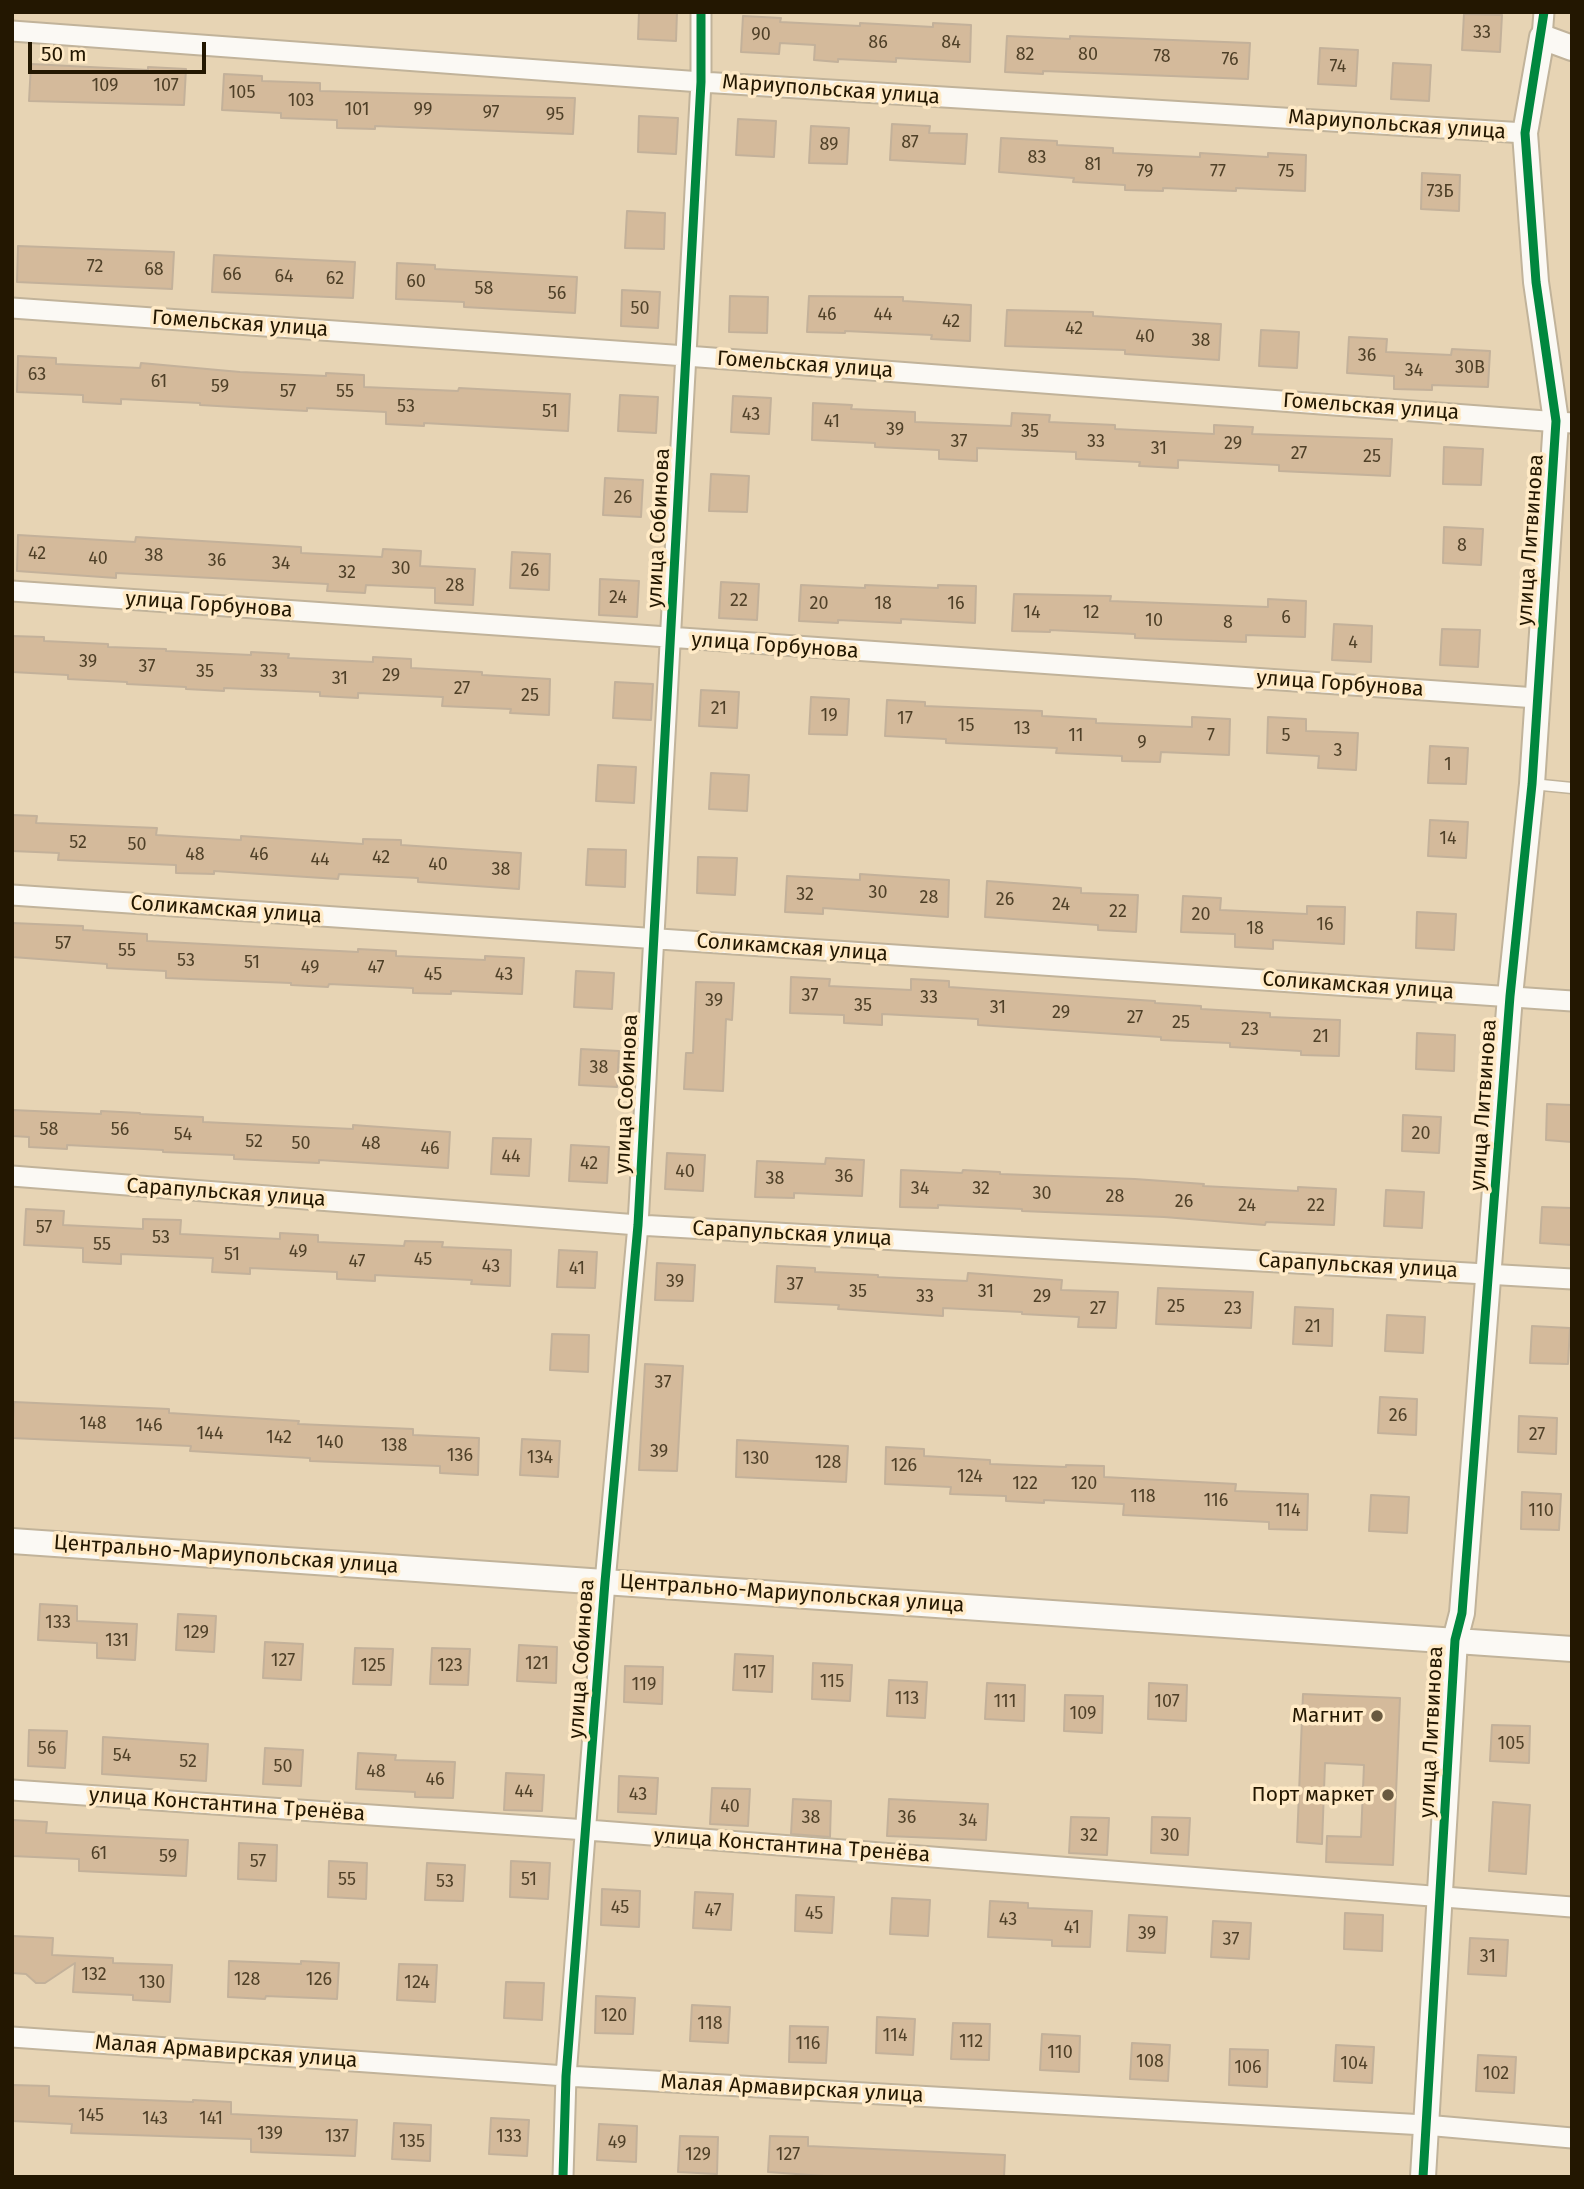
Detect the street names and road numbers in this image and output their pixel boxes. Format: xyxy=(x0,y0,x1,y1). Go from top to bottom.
street label: Мариупольская улица xyxy=(721,70,941,110)
street label: Мариупольская улица xyxy=(1287,105,1507,145)
street label: Гомельская улица xyxy=(151,305,329,343)
street label: Гомельская улица xyxy=(716,346,894,384)
street label: Гомельская улица xyxy=(1282,388,1460,426)
street label: улица Собинова xyxy=(642,447,676,609)
street label: улица Литвинова xyxy=(1512,453,1550,627)
street label: улица Горбунова xyxy=(125,587,293,623)
street label: улица Горбунова xyxy=(691,628,859,664)
street label: улица Горбунова xyxy=(1256,666,1424,702)
street label: Соликамская улица xyxy=(129,891,323,929)
street label: Соликамская улица xyxy=(695,929,889,967)
street label: Соликамская улица xyxy=(1261,967,1455,1005)
street label: улица Собинова xyxy=(610,1013,644,1175)
street label: улица Литвинова xyxy=(1465,1018,1503,1192)
street label: Сарапульская улица xyxy=(125,1173,327,1213)
street label: Сарапульская улица xyxy=(692,1216,892,1252)
street label: Сарапульская улица xyxy=(1258,1248,1458,1284)
street label: Центрально-Мариупольская улица xyxy=(53,1530,399,1580)
street label: Центрально-Мариупольская улица xyxy=(619,1569,965,1619)
street label: улица Собинова xyxy=(564,1578,600,1740)
street label: улица Литвинова xyxy=(1415,1645,1449,1819)
street label: улица Константина Тренёва xyxy=(88,1783,366,1827)
street label: улица Константина Тренёва xyxy=(653,1824,931,1868)
street label: Малая Армавирская улица xyxy=(94,2030,358,2074)
street label: Малая Армавирская улица xyxy=(660,2070,924,2108)

